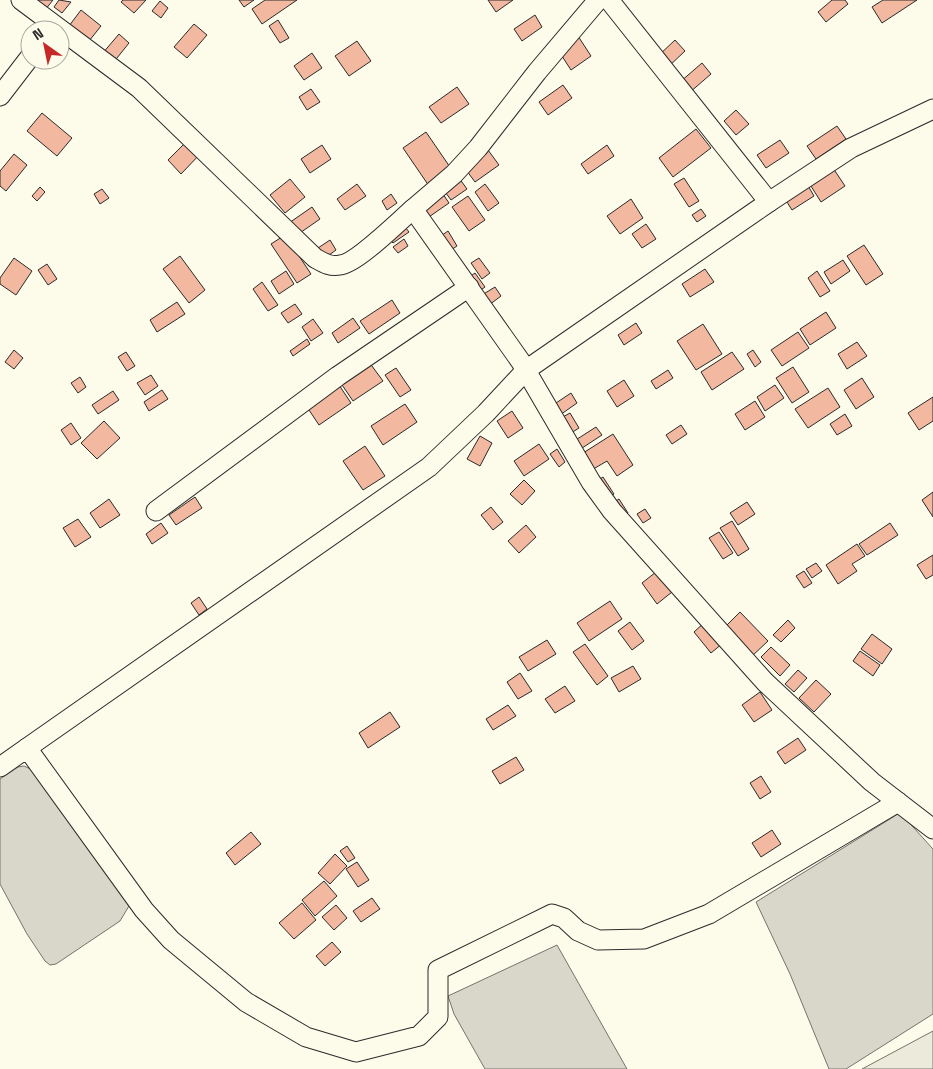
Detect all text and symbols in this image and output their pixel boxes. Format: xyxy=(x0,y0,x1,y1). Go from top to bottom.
north arrow xyxy=(20,20,70,70)
text: N xyxy=(29,24,47,44)

